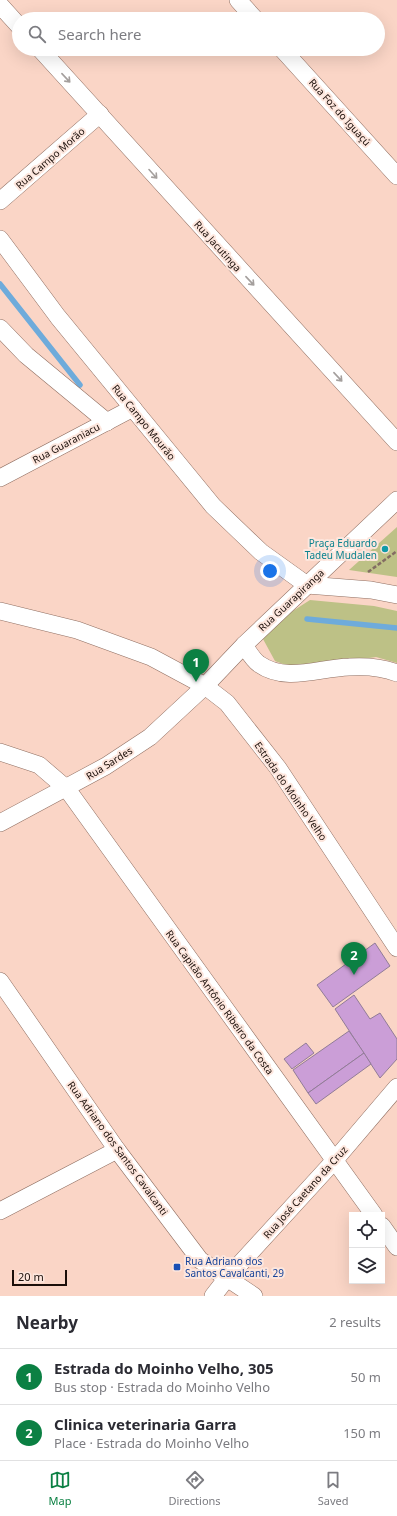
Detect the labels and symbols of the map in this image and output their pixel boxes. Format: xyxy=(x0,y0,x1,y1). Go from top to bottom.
one-way arrow xyxy=(62,73,71,83)
street label: Rua Foz do Iguaçú xyxy=(306,75,374,149)
street label: Rua Campo Morão xyxy=(12,124,88,192)
one-way arrow xyxy=(149,169,158,180)
street label: Rua Jacutinga xyxy=(191,218,245,274)
one-way arrow xyxy=(245,276,254,286)
one-way arrow xyxy=(333,372,342,382)
street label: Rua Campo Mourão xyxy=(109,381,179,463)
street label: Rua Guaraniacu xyxy=(30,419,102,467)
place label: Praça Eduardo Tadeu Mudalen xyxy=(305,536,377,562)
marker: Praça Eduardo Tadeu Mudalen xyxy=(380,544,390,554)
your location xyxy=(260,561,280,581)
street label: Rua Guarapiranga xyxy=(255,566,327,634)
pin: 1 xyxy=(183,649,209,682)
street label: Estrada do Moinho Velho xyxy=(252,739,330,843)
street label: Rua Sardes xyxy=(83,743,135,783)
street label: Rua Capitão Antônio Ribeiro da Costa xyxy=(163,927,277,1077)
pin: 2 xyxy=(341,942,367,975)
street label: Rua Adriano dos Santos Cavalcanti xyxy=(65,1078,171,1218)
street label: Rua José Caetano da Cruz xyxy=(260,1143,350,1241)
place label: Rua Adriano dos Santos Cavalcanti, 29 xyxy=(185,1254,284,1280)
marker: Rua Adriano dos Santos Cavalcanti, 29 xyxy=(172,1262,182,1272)
scale bar xyxy=(12,1268,67,1287)

